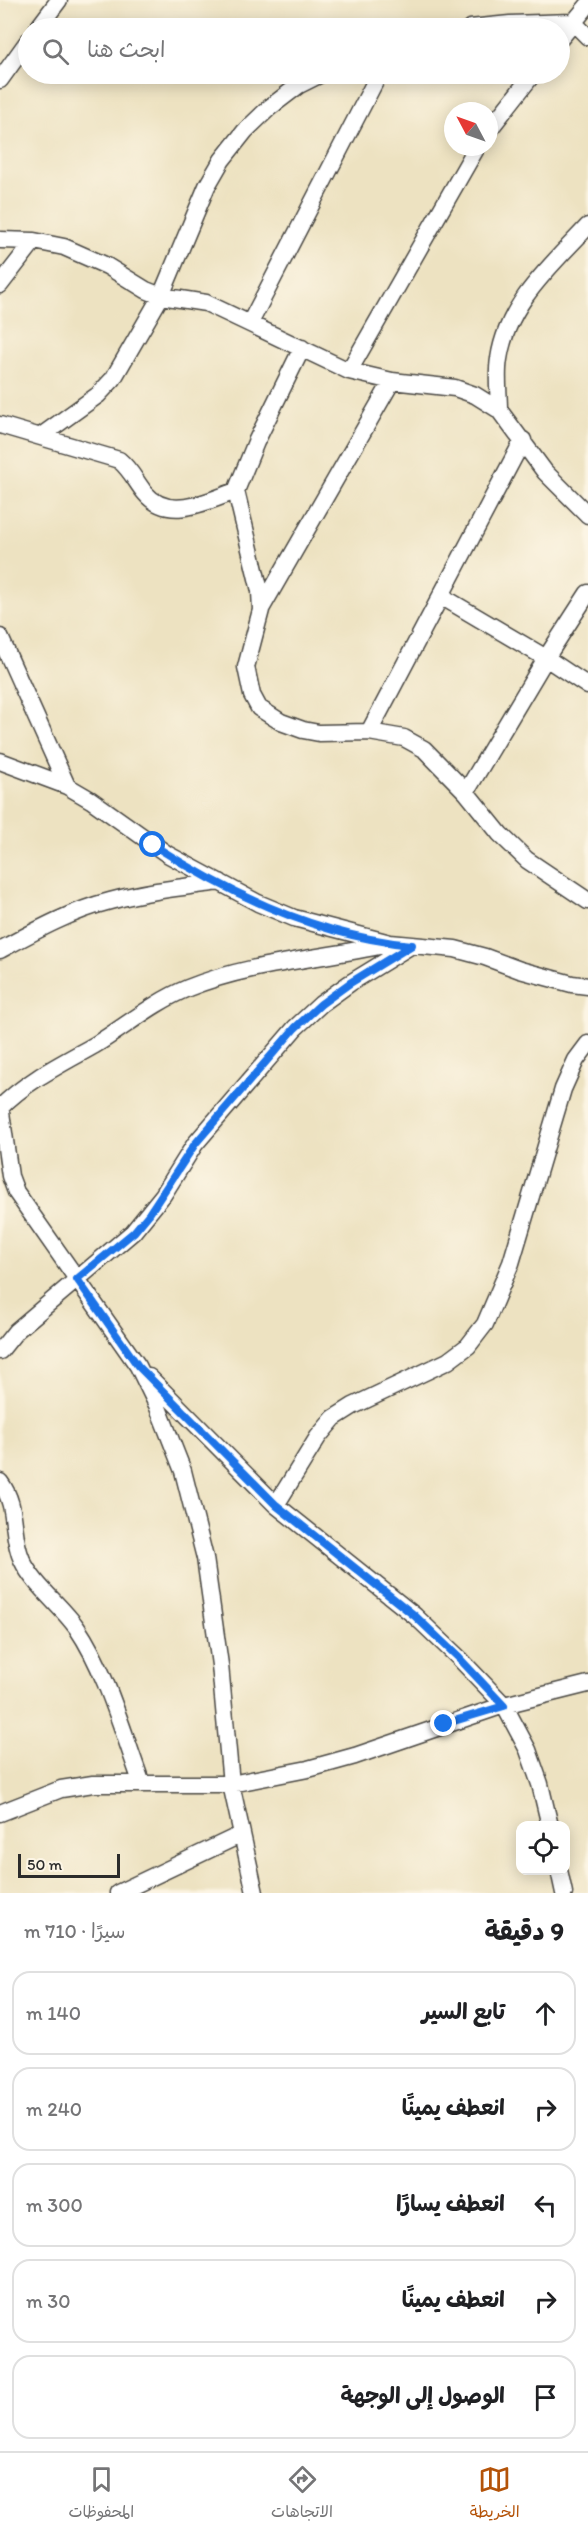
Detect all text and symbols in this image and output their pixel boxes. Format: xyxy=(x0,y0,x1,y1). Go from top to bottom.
search box xyxy=(18,18,570,84)
icon: search xyxy=(39,35,72,68)
text: ابحث هنا xyxy=(87,36,166,63)
north arrow xyxy=(444,102,498,156)
route start xyxy=(139,831,165,857)
route end xyxy=(430,1710,456,1736)
map controls xyxy=(516,1821,570,1875)
button: locate xyxy=(516,1821,570,1875)
scale bar xyxy=(18,1851,120,1878)
text: 50 m xyxy=(27,1855,62,1874)
text: 9 دقيقة xyxy=(485,1915,564,1947)
text: سيرًا · 710 m xyxy=(24,1919,125,1943)
icon: ahead xyxy=(529,1997,562,2030)
text: تابع السير xyxy=(422,1998,505,2025)
text: 140 m xyxy=(26,2001,81,2025)
icon: right xyxy=(529,2093,562,2126)
text: انعطف يمينًا xyxy=(402,2094,505,2121)
text: 240 m xyxy=(26,2097,82,2121)
icon: left xyxy=(529,2189,562,2222)
text: انعطف يسارًا xyxy=(396,2190,505,2217)
text: 300 m xyxy=(26,2193,83,2217)
icon: right xyxy=(529,2285,562,2318)
text: انعطف يمينًا xyxy=(402,2286,505,2313)
text: 30 m xyxy=(26,2289,71,2313)
icon: arrive xyxy=(529,2381,562,2414)
text: الوصول إلى الوجهة xyxy=(340,2382,505,2409)
tab: المحفوظات xyxy=(68,2463,134,2526)
tab: الاتجاهات xyxy=(271,2463,333,2526)
tab: الخريطة xyxy=(470,2463,520,2526)

